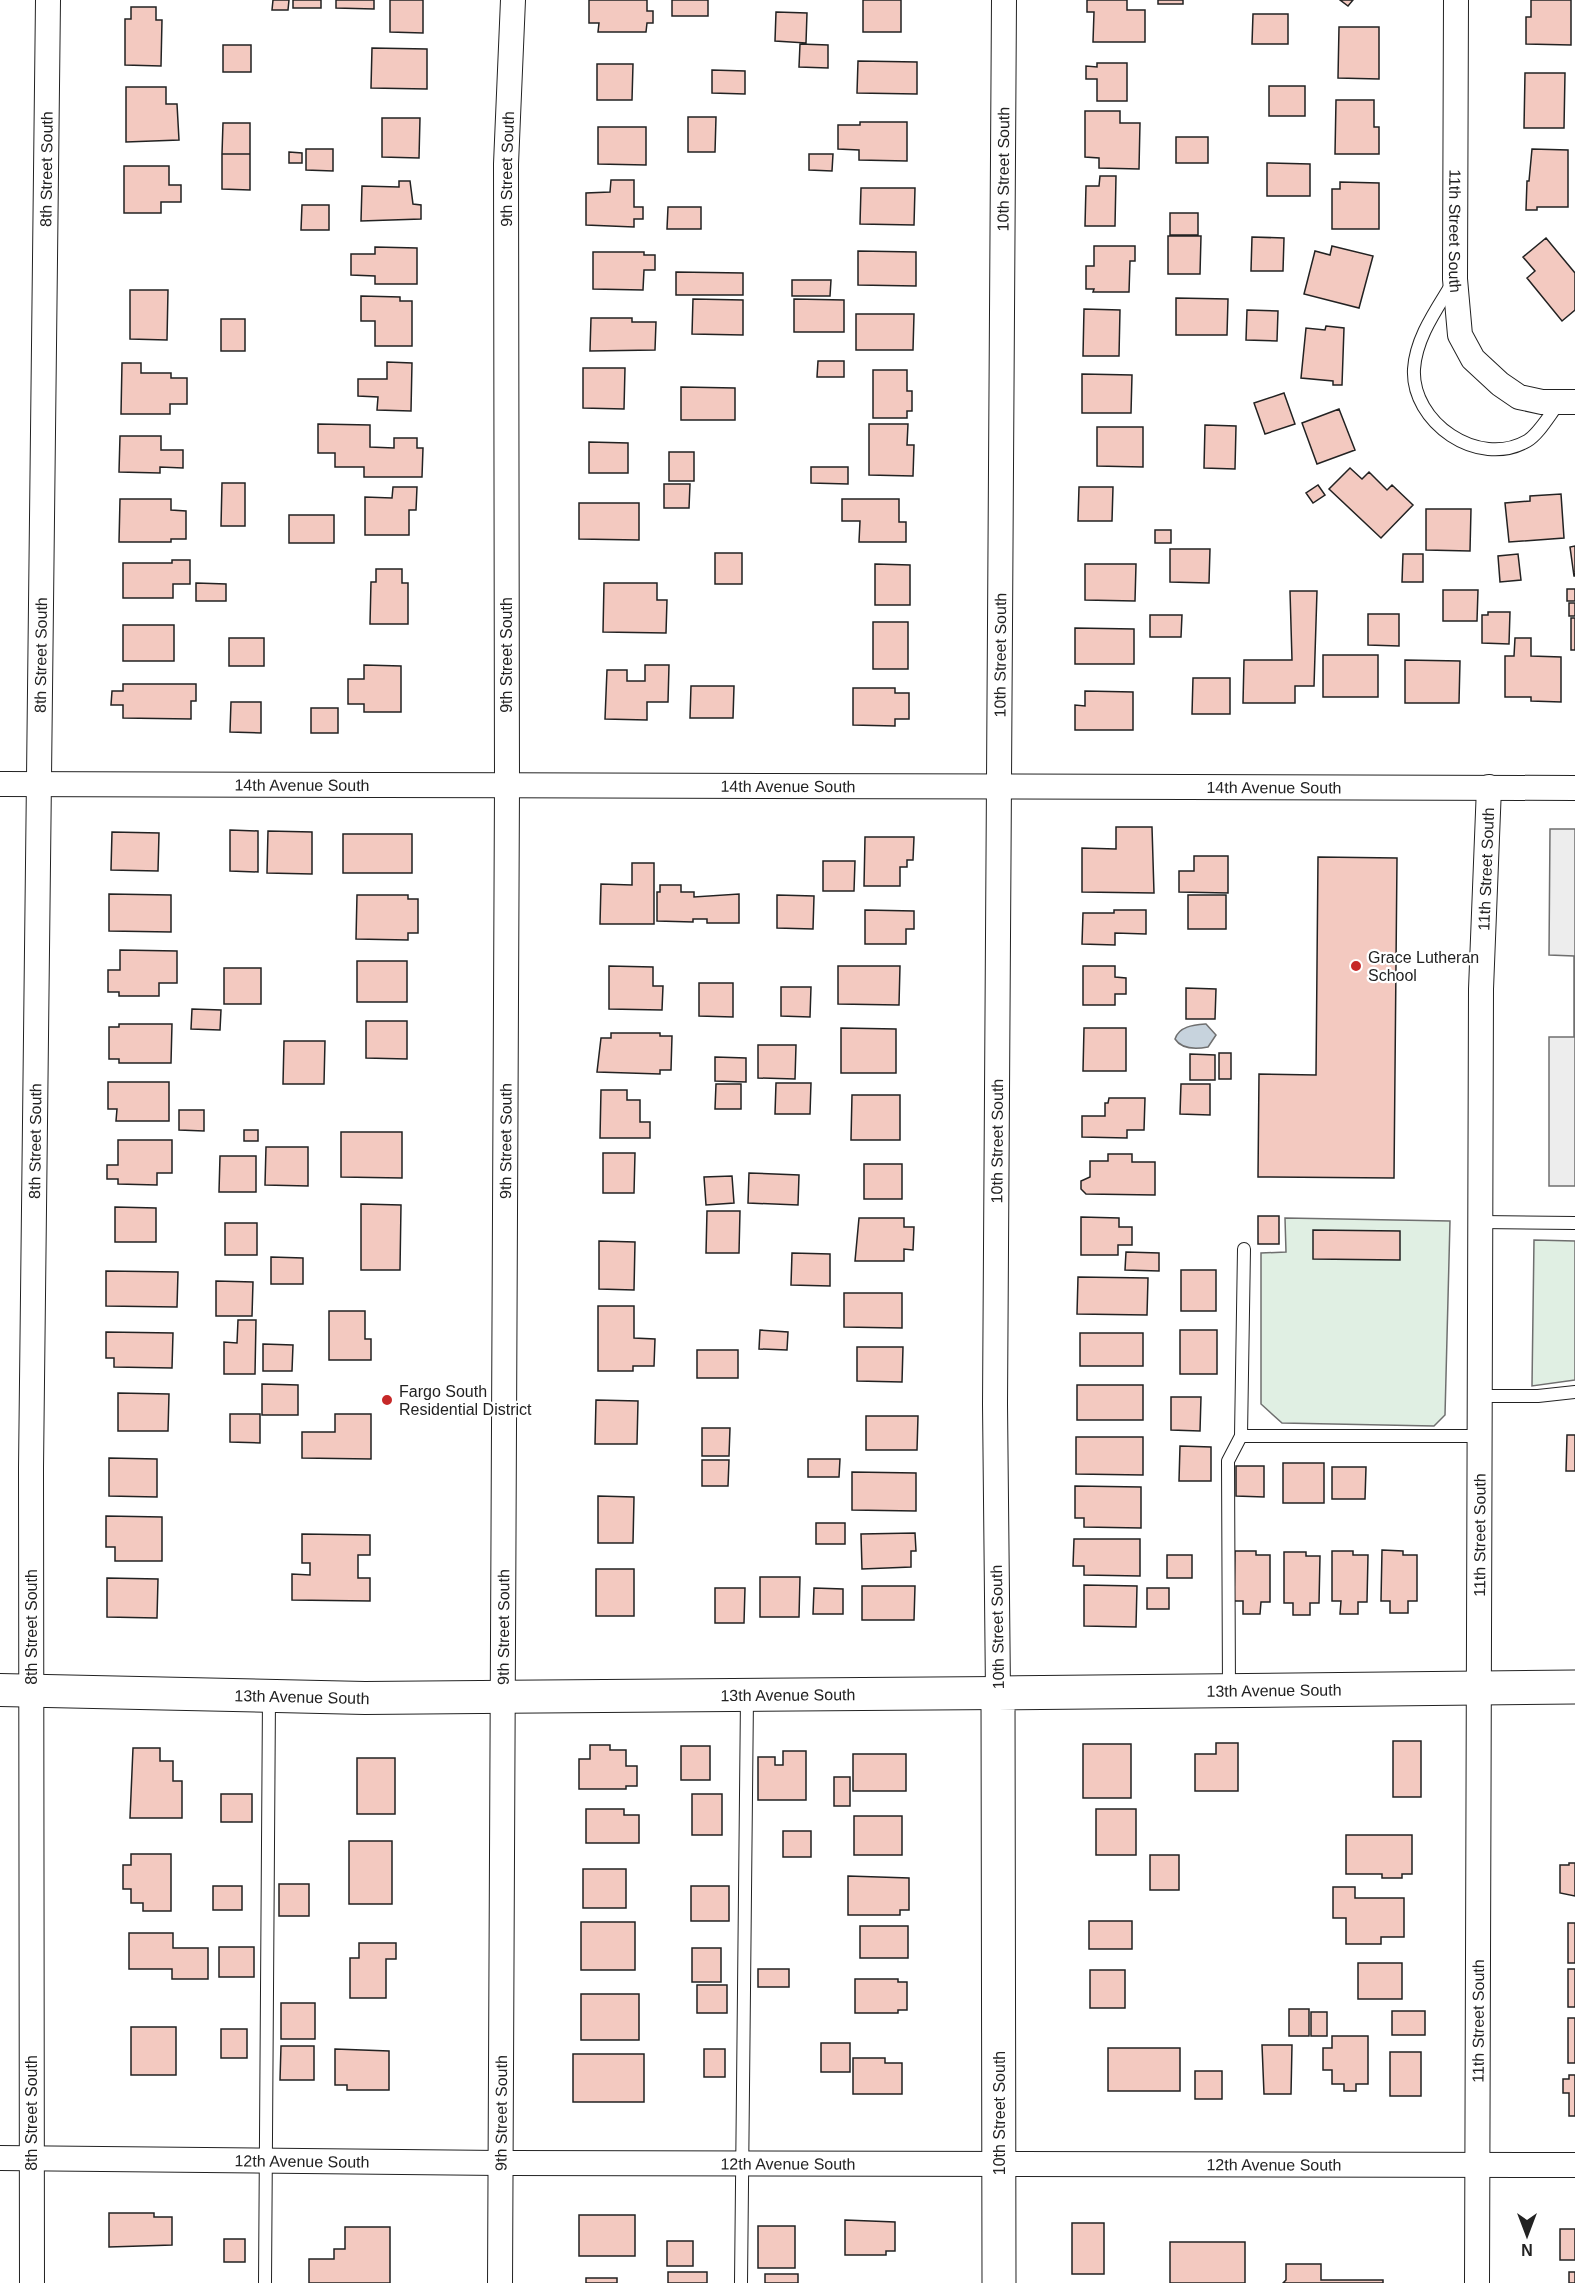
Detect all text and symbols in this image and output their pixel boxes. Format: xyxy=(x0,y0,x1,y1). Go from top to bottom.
street label: 10th Street South xyxy=(995,107,1012,231)
street label: 8th Street South xyxy=(37,111,56,227)
street label: 9th Street South xyxy=(498,111,517,227)
street label: 11th Street South xyxy=(1446,169,1464,293)
street label: 10th Street South xyxy=(991,593,1009,717)
street label: 8th Street South xyxy=(32,597,50,713)
street label: 9th Street South xyxy=(498,597,515,713)
street label: 14th Avenue South xyxy=(234,777,370,794)
street label: 14th Avenue South xyxy=(720,778,856,795)
street label: 14th Avenue South xyxy=(1206,779,1342,796)
street label: 11th Street South xyxy=(1475,807,1497,931)
place label: Grace Lutheran School xyxy=(1368,949,1479,984)
marker: Grace Lutheran School xyxy=(1349,959,1363,973)
street label: 10th Street South xyxy=(988,1079,1006,1203)
street label: 8th Street South xyxy=(26,1083,44,1199)
street label: 9th Street South xyxy=(497,1083,515,1199)
place label: Fargo South Residential District xyxy=(399,1383,532,1418)
marker: Fargo South Residential District xyxy=(380,1393,394,1407)
street label: 11th Street South xyxy=(1471,1473,1489,1597)
street label: 10th Street South xyxy=(988,1565,1007,1689)
street label: 8th Street South xyxy=(23,1569,40,1685)
street label: 9th Street South xyxy=(495,1569,512,1685)
street label: 13th Avenue South xyxy=(1206,1681,1342,1700)
street label: 13th Avenue South xyxy=(720,1686,855,1704)
street label: 13th Avenue South xyxy=(234,1687,370,1707)
street label: 11th Street South xyxy=(1470,1959,1487,2083)
street label: 10th Street South xyxy=(991,2051,1008,2175)
street label: 8th Street South xyxy=(23,2055,40,2171)
street label: 9th Street South xyxy=(493,2055,510,2171)
street label: 12th Avenue South xyxy=(234,2152,370,2171)
street label: 12th Avenue South xyxy=(720,2155,856,2173)
street label: 12th Avenue South xyxy=(1206,2156,1342,2174)
north arrow xyxy=(1497,2205,1557,2265)
text: N xyxy=(1521,2241,1533,2258)

